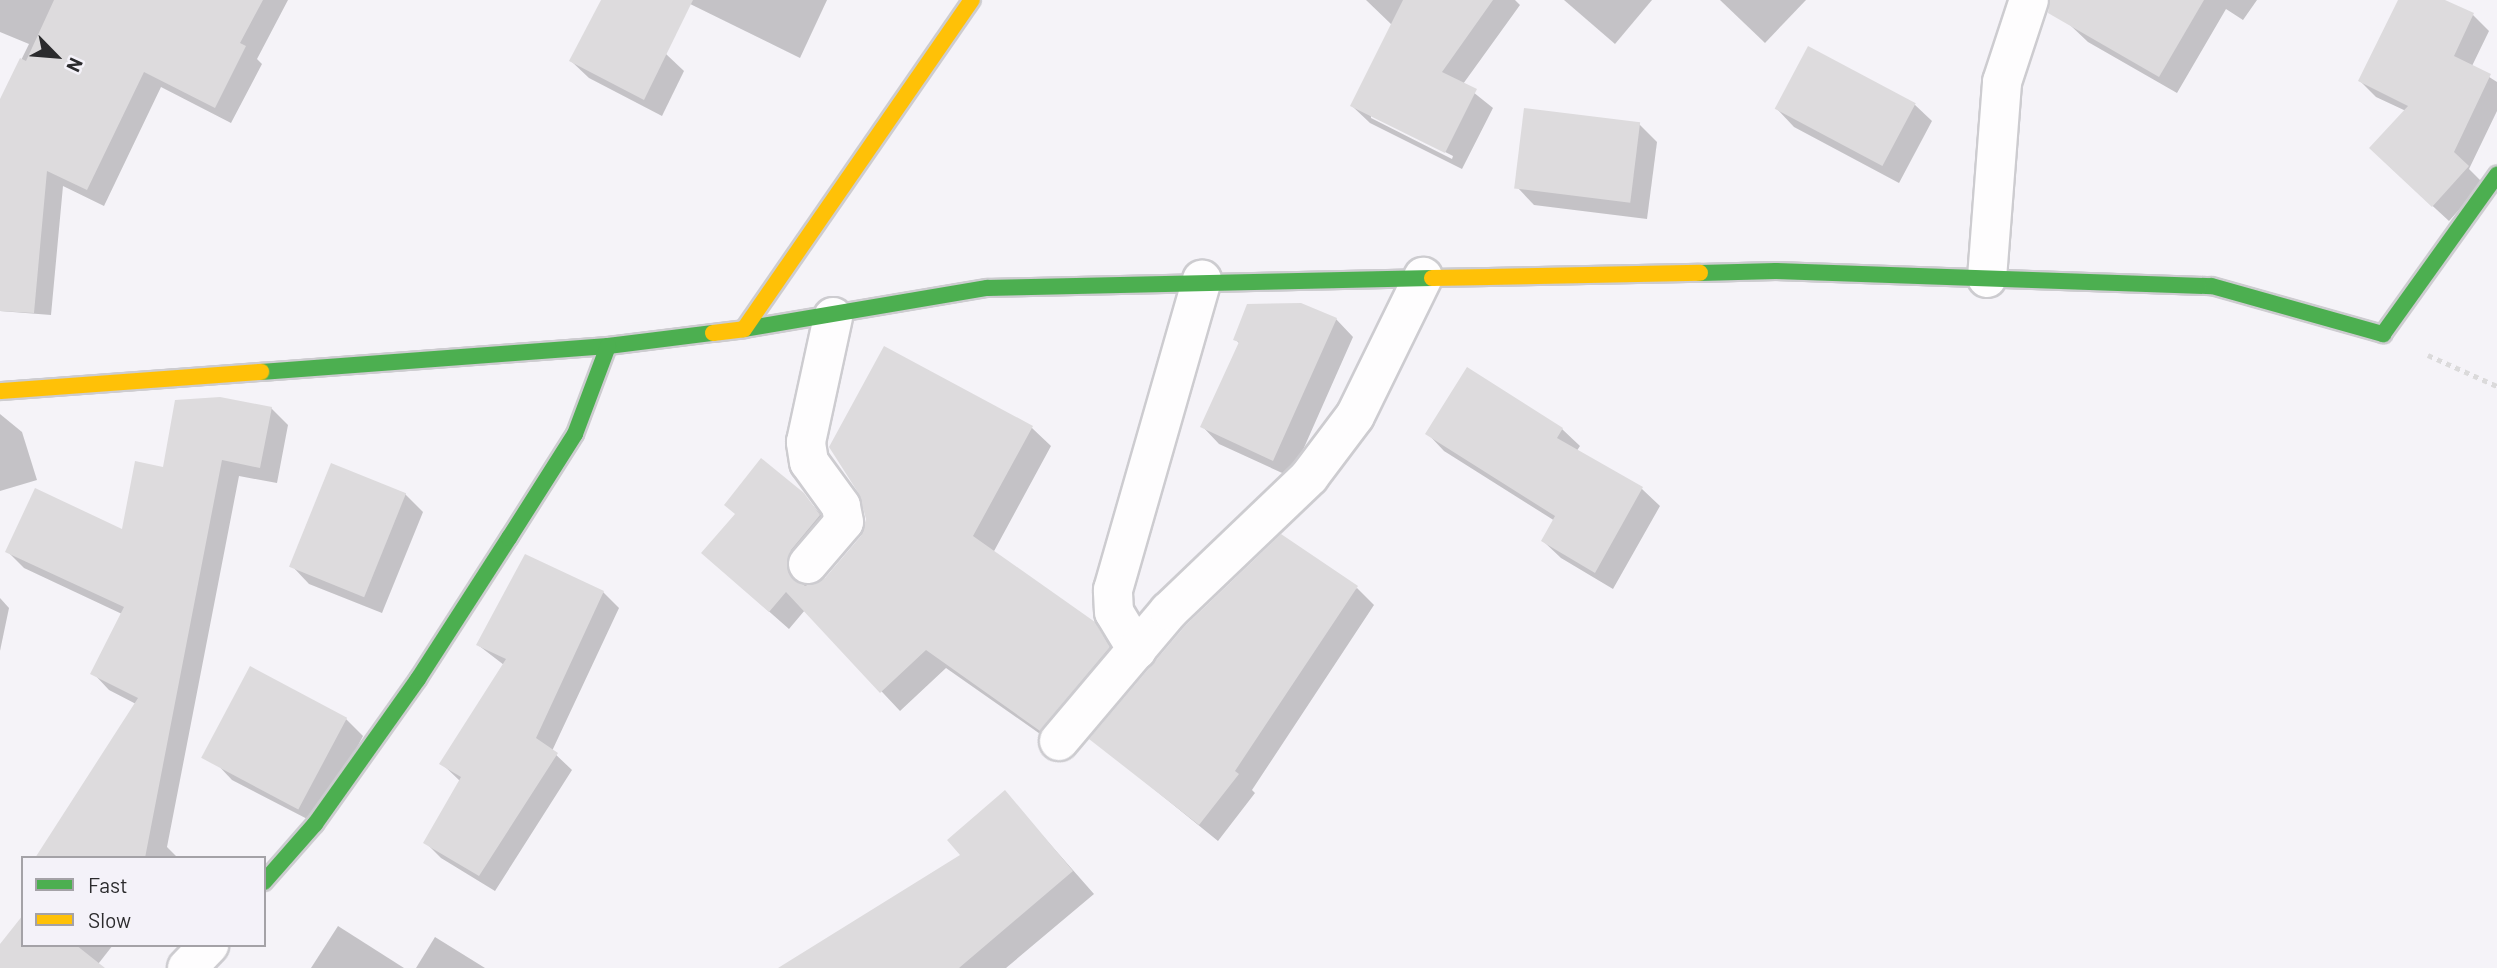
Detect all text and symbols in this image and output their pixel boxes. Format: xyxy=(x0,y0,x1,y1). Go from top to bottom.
north arrow xyxy=(21,21,91,91)
text: N xyxy=(62,54,89,76)
legend xyxy=(21,856,266,947)
text: Fast xyxy=(88,872,128,897)
text: Slow xyxy=(88,907,131,932)

